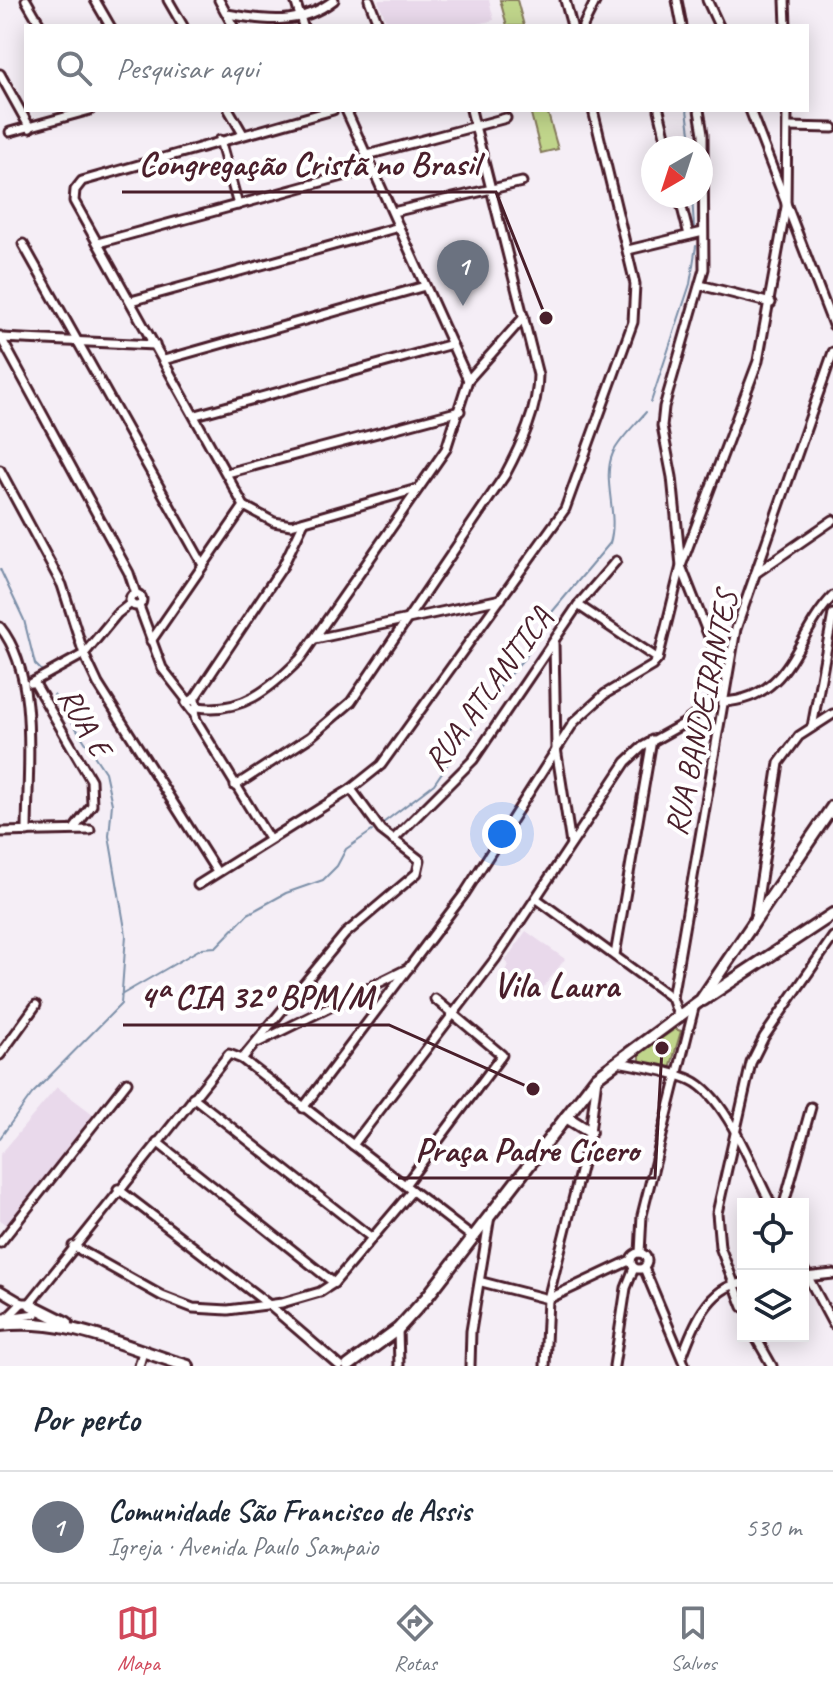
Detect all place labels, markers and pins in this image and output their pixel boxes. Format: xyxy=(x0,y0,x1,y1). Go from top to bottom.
callout: Congregação Cristã no Brasil xyxy=(122,134,496,192)
pin: 1 xyxy=(437,240,489,306)
callout: 4ª CIA 32º BPM/M xyxy=(123,967,389,1025)
callout: Praça Padre Cícero xyxy=(398,1120,655,1178)

